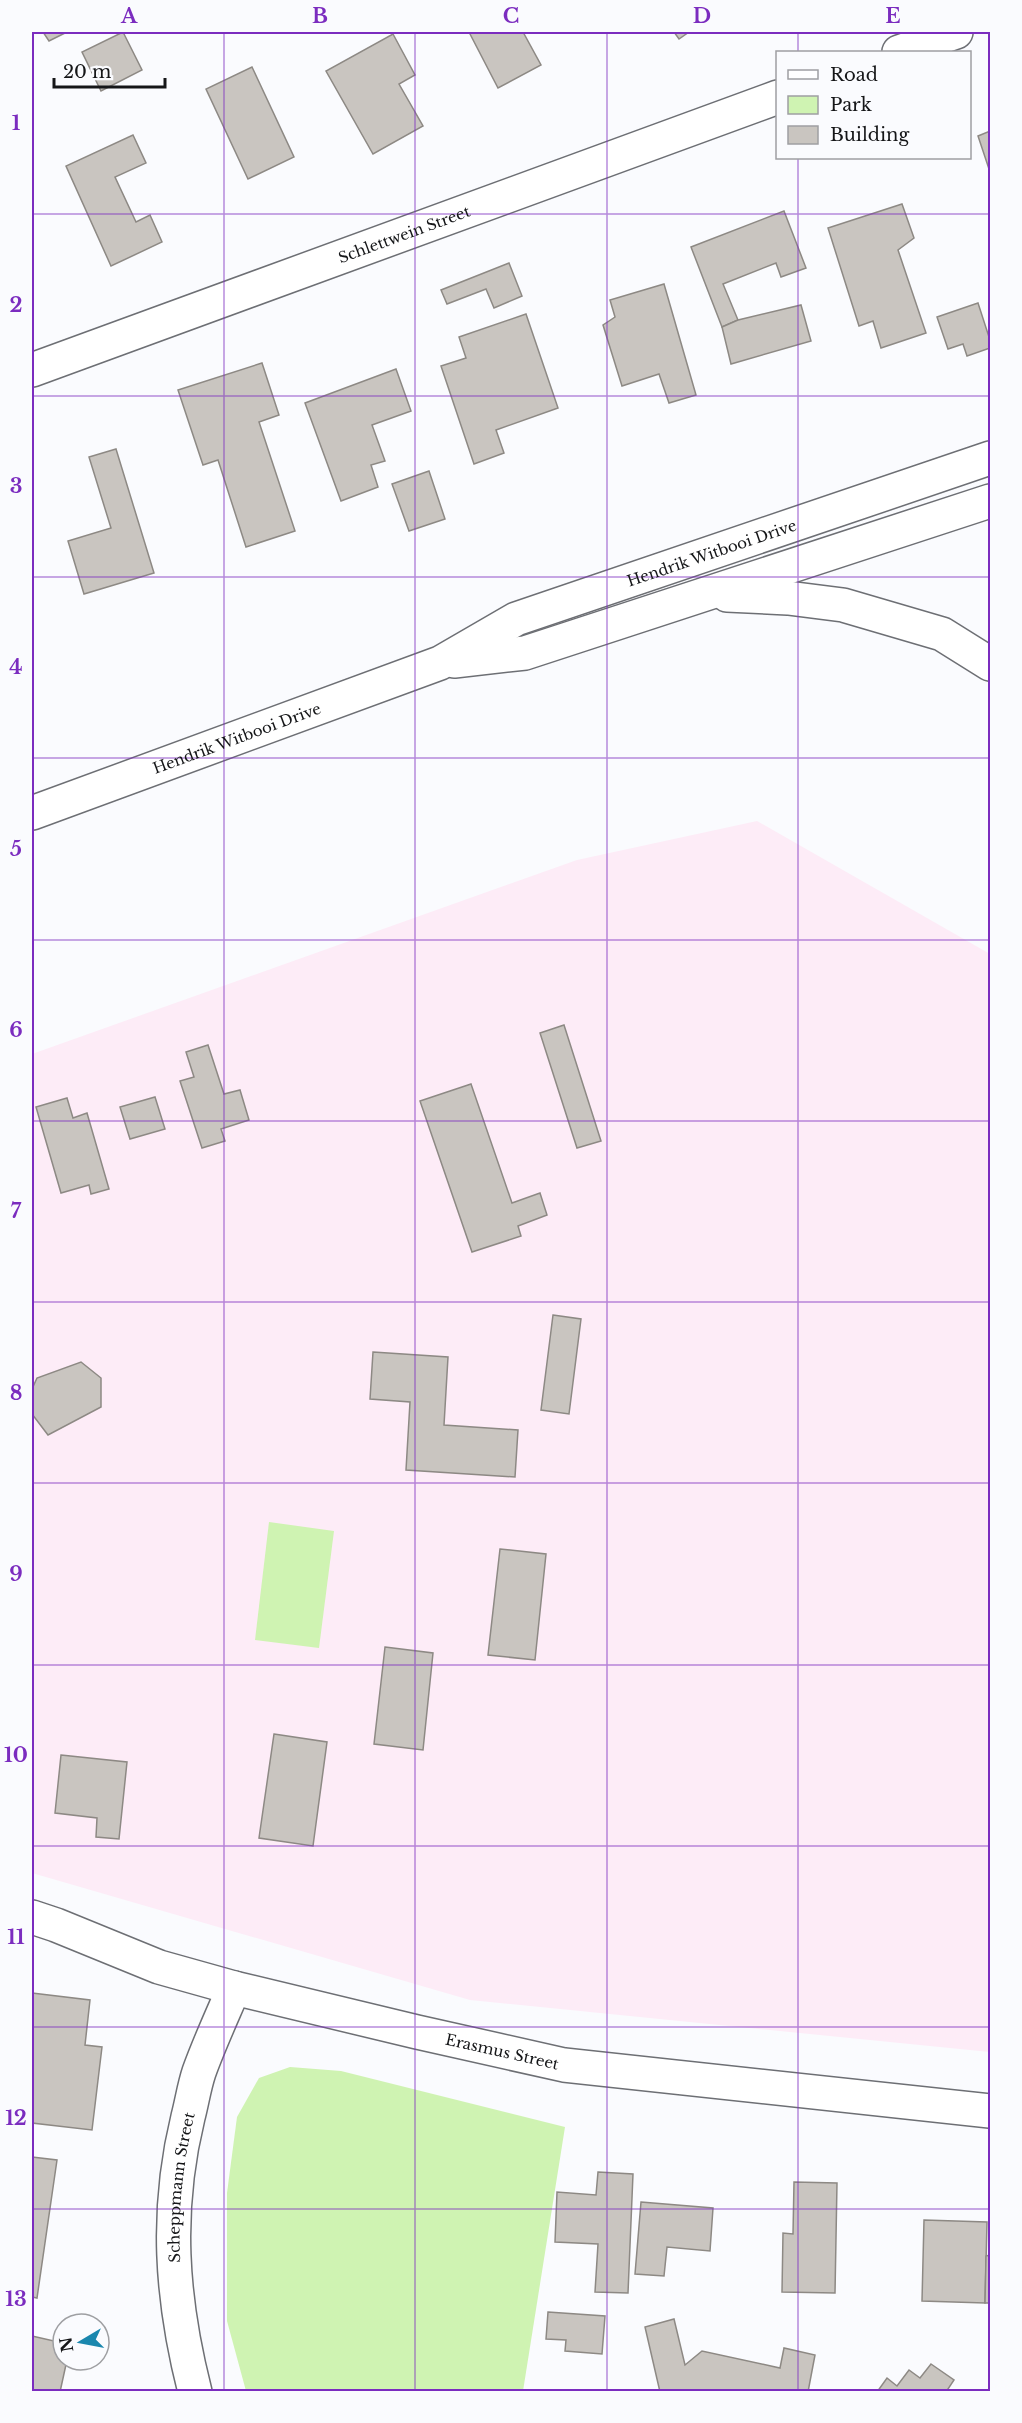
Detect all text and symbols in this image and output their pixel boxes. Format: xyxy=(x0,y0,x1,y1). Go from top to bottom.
text: A xyxy=(120,4,138,28)
text: B xyxy=(312,4,328,28)
text: C xyxy=(503,4,519,28)
text: D xyxy=(693,4,711,28)
text: E xyxy=(885,4,901,28)
scale bar xyxy=(54,51,165,89)
legend xyxy=(776,51,971,159)
text: 20 m xyxy=(63,61,111,83)
text: Road xyxy=(830,64,878,86)
text: Park xyxy=(830,94,872,116)
text: 1 xyxy=(12,111,21,135)
text: Building xyxy=(830,124,909,146)
street label: Schlettwein Street xyxy=(335,201,473,267)
text: 2 xyxy=(9,293,23,317)
text: 3 xyxy=(10,474,22,498)
street label: Hendrik Witbooi Drive xyxy=(624,515,799,590)
text: 4 xyxy=(9,655,23,679)
street label: Hendrik Witbooi Drive xyxy=(150,698,323,777)
text: 5 xyxy=(10,837,22,861)
text: 6 xyxy=(9,1018,23,1042)
text: 7 xyxy=(11,1199,22,1223)
text: 8 xyxy=(10,1381,22,1405)
text: 9 xyxy=(9,1562,23,1586)
text: 10 xyxy=(4,1743,28,1767)
text: 11 xyxy=(7,1925,25,1949)
street label: Erasmus Street xyxy=(444,2029,561,2073)
text: 12 xyxy=(5,2106,27,2130)
street label: Scheppmann Street xyxy=(164,2110,198,2263)
text: 13 xyxy=(5,2287,27,2311)
north arrow xyxy=(51,2312,111,2372)
text: N xyxy=(55,2335,77,2354)

